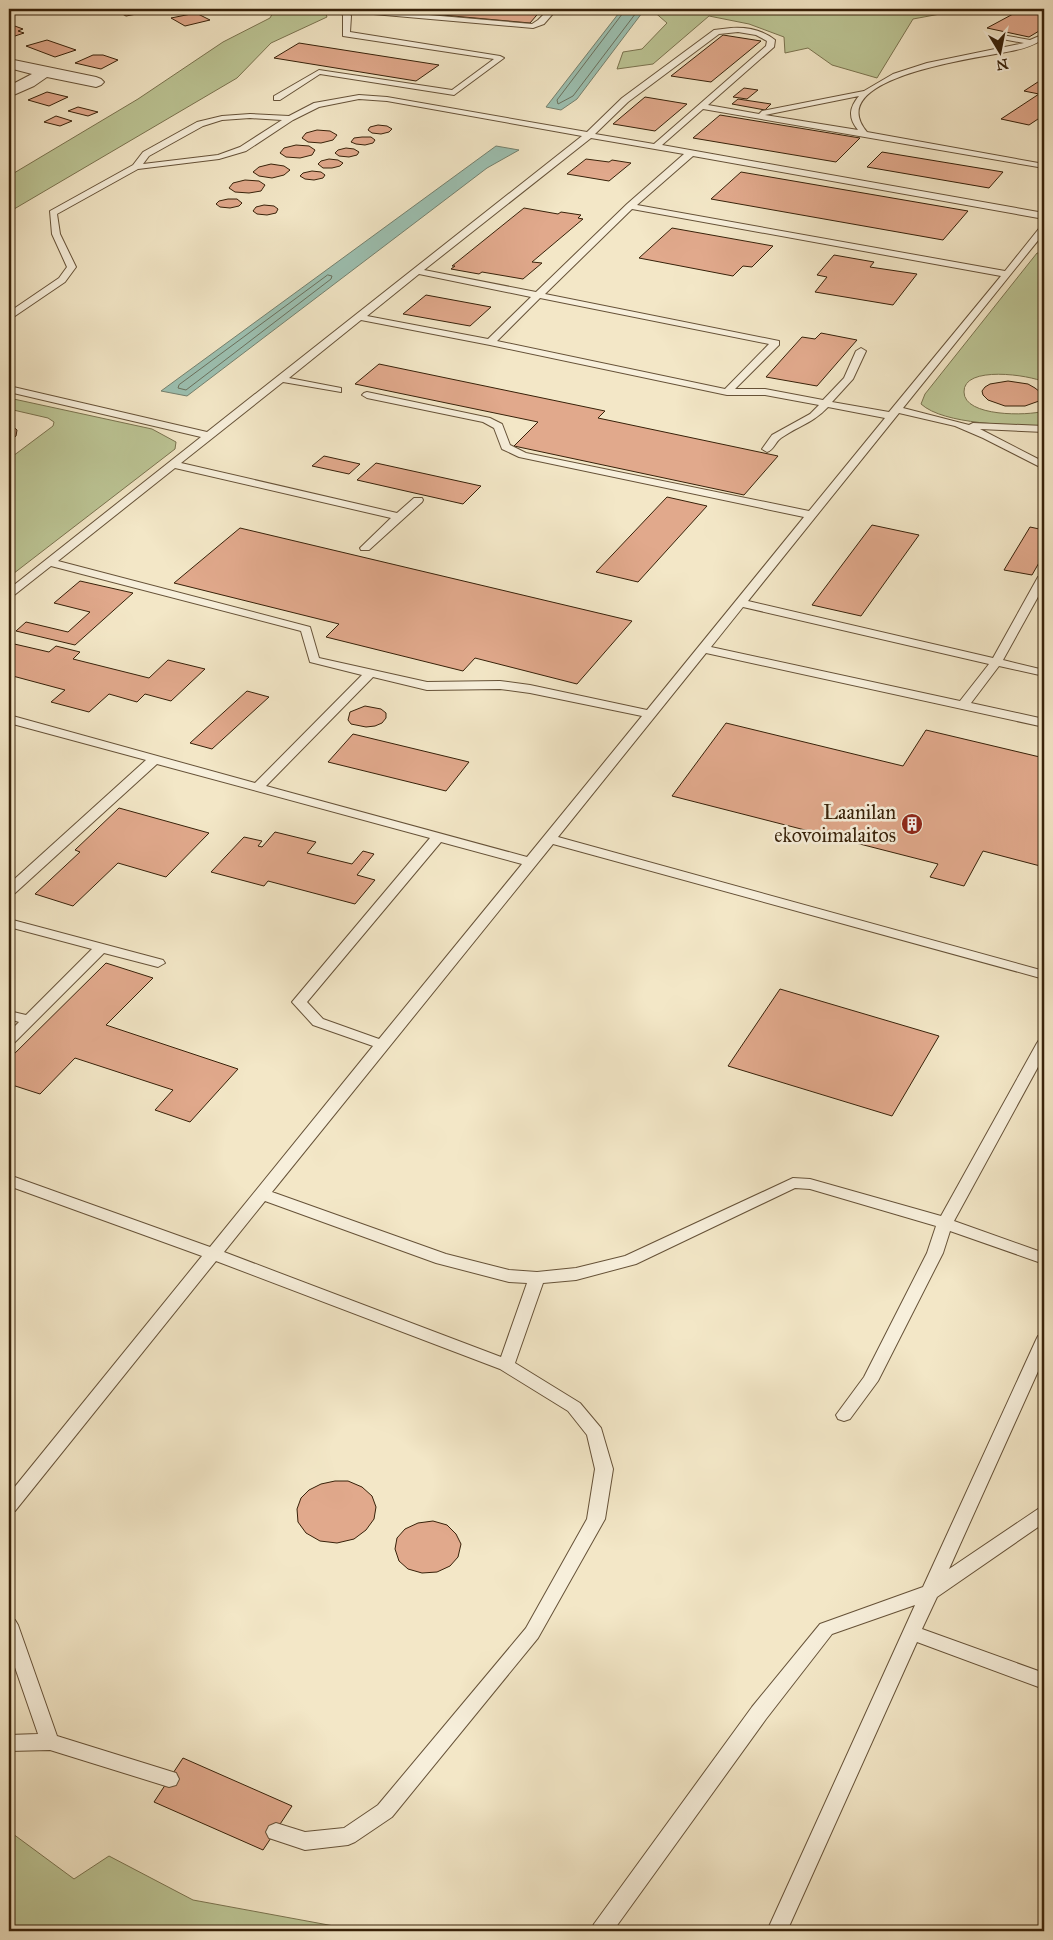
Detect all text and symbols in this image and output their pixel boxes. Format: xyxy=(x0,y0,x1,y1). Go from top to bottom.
north arrow xyxy=(976,28,1026,78)
text: N xyxy=(995,55,1009,74)
place label: Laanilan ekovoimalaitos xyxy=(774,800,896,847)
building icon: Laanilan ekovoimalaitos xyxy=(900,812,924,836)

